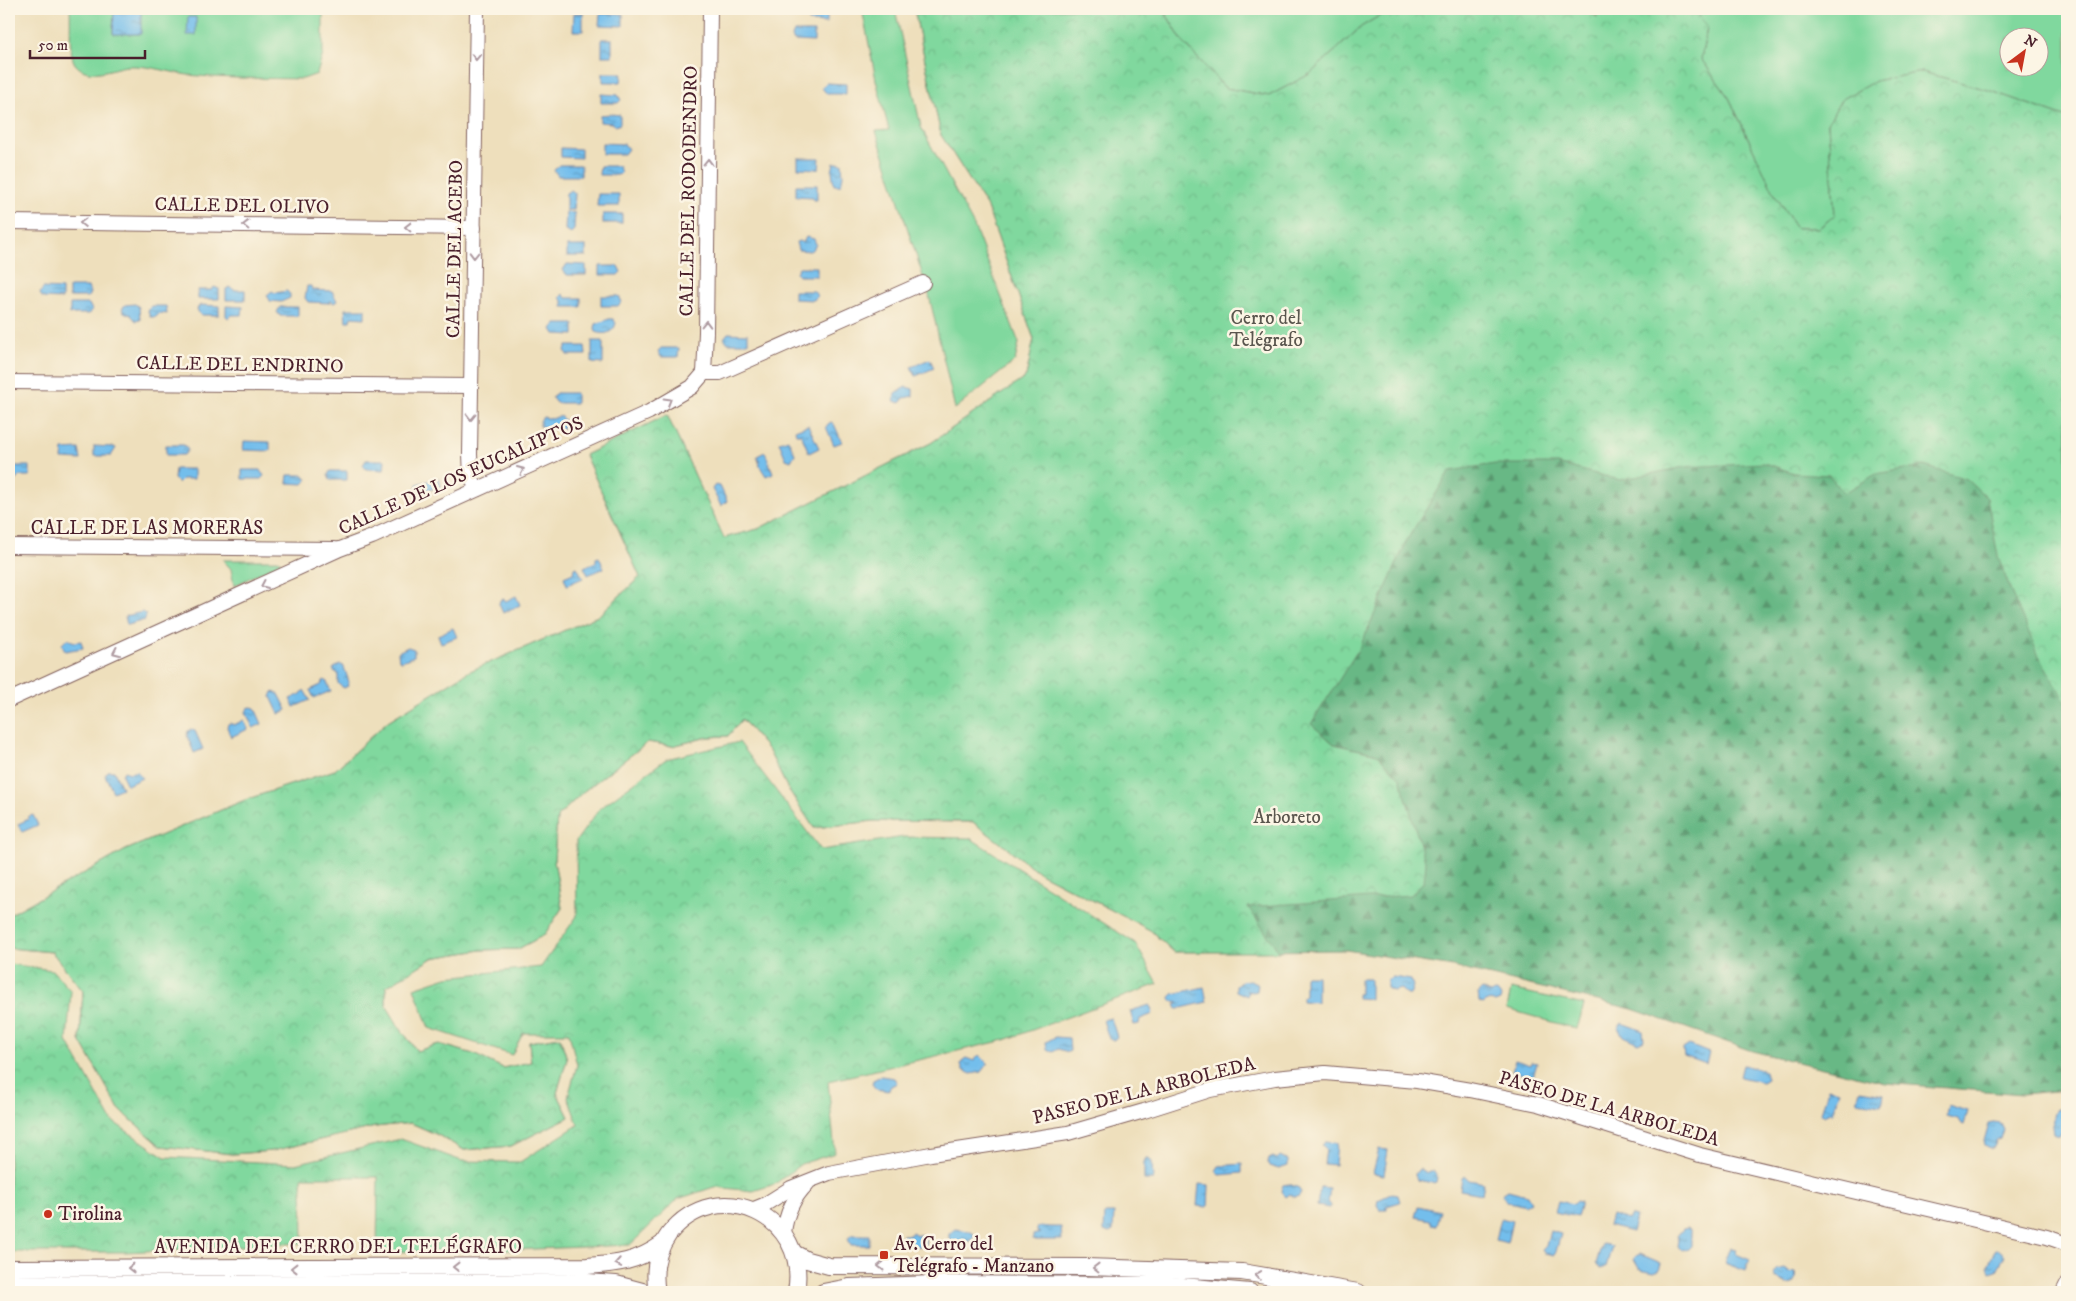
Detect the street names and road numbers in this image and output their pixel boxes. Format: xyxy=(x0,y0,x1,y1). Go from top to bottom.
street label: CALLE DEL RODODENDRO xyxy=(675,65,703,317)
street label: CALLE DEL ACEBO xyxy=(442,160,468,338)
street label: CALLE DEL OLIVO xyxy=(154,193,330,219)
street label: CALLE DEL ENDRINO xyxy=(136,352,344,378)
street label: CALLE DE LOS EUCALIPTOS xyxy=(335,411,587,541)
street label: CALLE DE LAS MORERAS xyxy=(31,517,263,540)
street label: PASEO DE LA ARBOLEDA xyxy=(1030,1052,1258,1130)
street label: PASEO DE LA ARBOLEDA xyxy=(1496,1066,1723,1152)
street label: AVENIDA DEL CERRO DEL TELÉGRAFO xyxy=(154,1235,522,1259)

